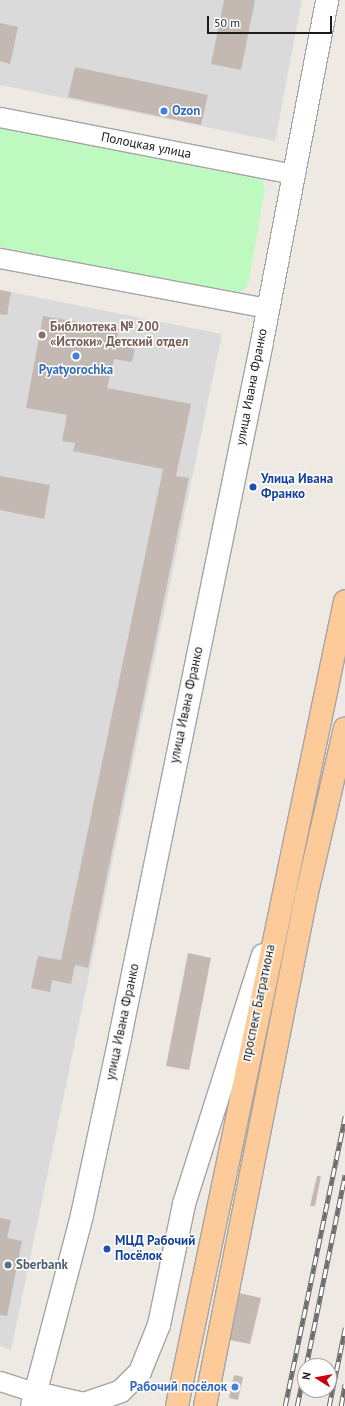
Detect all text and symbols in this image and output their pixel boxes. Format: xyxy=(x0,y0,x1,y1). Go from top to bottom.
scale bar xyxy=(209,8,334,34)
text: 50 m xyxy=(214,15,240,30)
place label: Ozon xyxy=(172,103,200,119)
marker: Ozon xyxy=(159,106,169,116)
street label: Полоцкая улица xyxy=(100,130,192,162)
place label: Библиотека № 200 «Истоки» Детский отдел xyxy=(50,320,188,351)
street label: улица Ивана Франко xyxy=(233,327,271,447)
marker: Библиотека № 200 «Истоки» Детский отдел xyxy=(37,330,47,340)
marker: Pyatyorochka xyxy=(71,351,81,361)
place label: Pyatyorochka xyxy=(39,362,113,378)
place label: Улица Ивана Франко xyxy=(261,472,333,503)
marker: Улица Ивана Франко xyxy=(248,482,258,492)
street label: улица Ивана Франко xyxy=(167,645,207,765)
street label: проспект Багратиона xyxy=(239,943,279,1063)
street label: улица Ивана Франко xyxy=(103,962,143,1082)
place label: МЦД Рабочий Посёлок xyxy=(115,1234,195,1265)
marker: МЦД Рабочий Посёлок xyxy=(102,1244,112,1254)
place label: Sberbank xyxy=(16,1257,68,1273)
marker: Sberbank xyxy=(3,1260,13,1270)
north arrow xyxy=(297,1358,337,1398)
text: N xyxy=(299,1371,314,1381)
place label: Рабочий посёлок xyxy=(130,1379,227,1395)
marker: Рабочий посёлок xyxy=(230,1382,240,1392)

